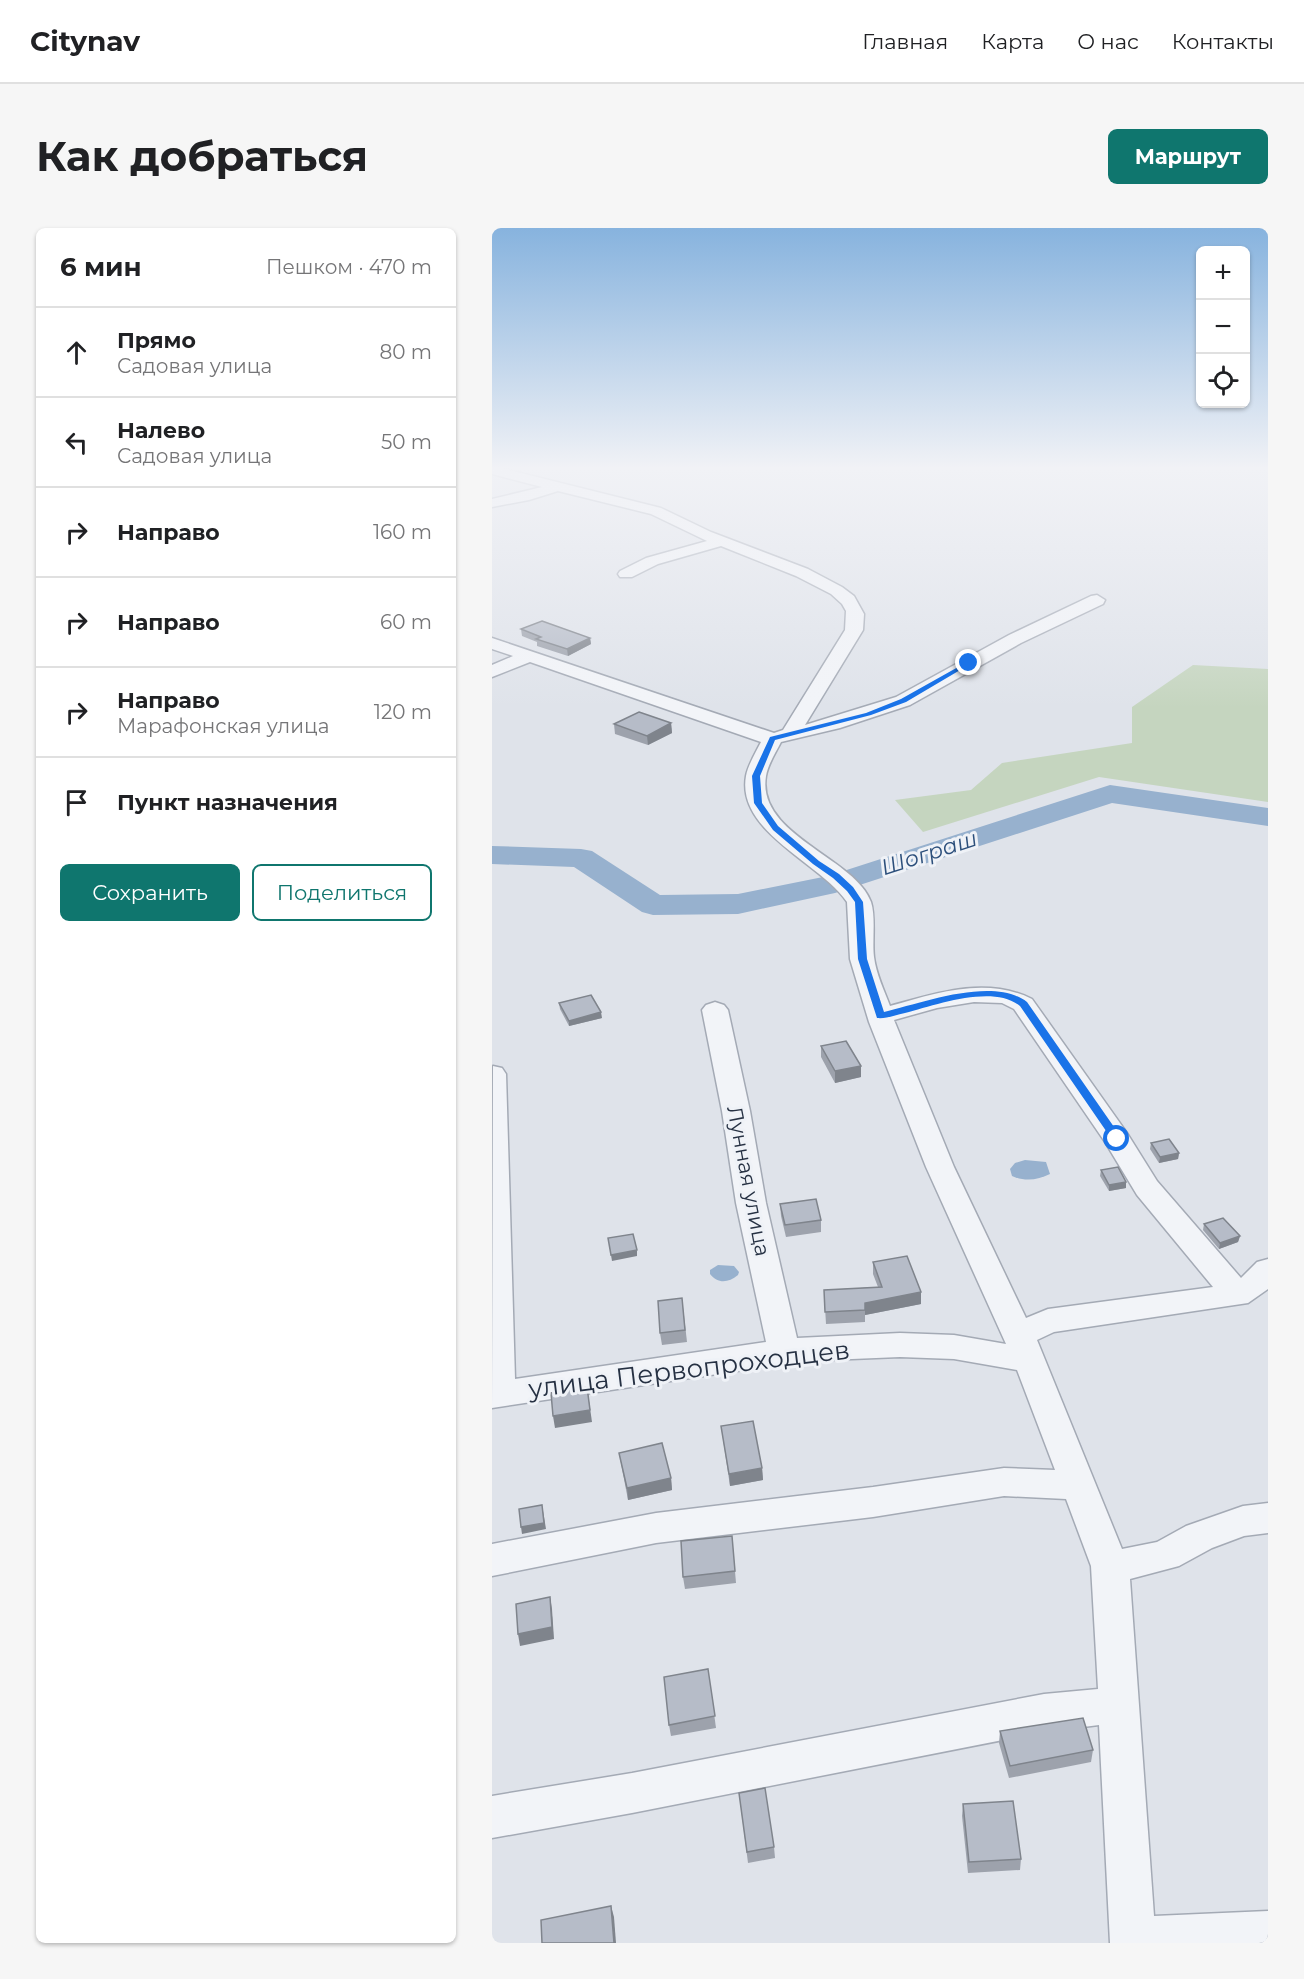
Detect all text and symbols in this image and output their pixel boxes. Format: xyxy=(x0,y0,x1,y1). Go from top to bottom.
text: Citynav xyxy=(30,24,140,58)
text: Главная xyxy=(862,29,948,54)
text: Карта xyxy=(981,29,1044,54)
text: О нас xyxy=(1077,29,1139,54)
text: Контакты xyxy=(1172,29,1274,54)
button: Маршрут xyxy=(1108,129,1268,184)
text: Как добраться xyxy=(36,130,368,182)
map controls xyxy=(1196,246,1250,408)
button: + xyxy=(1196,246,1250,300)
text: 6 мин xyxy=(60,251,142,283)
text: Пешком · 470 m xyxy=(266,255,432,279)
button: − xyxy=(1196,300,1250,354)
text: Прямо xyxy=(117,327,196,354)
icon: ahead xyxy=(60,336,93,369)
text: 80 m xyxy=(380,340,432,364)
text: Садовая улица xyxy=(117,354,272,378)
button: locate xyxy=(1196,354,1250,408)
text: Налево xyxy=(117,417,205,444)
icon: left xyxy=(60,426,93,459)
text: 50 m xyxy=(381,430,432,454)
text: Садовая улица xyxy=(117,444,272,468)
icon: right xyxy=(60,516,93,549)
text: Направо xyxy=(117,519,220,546)
text: 160 m xyxy=(373,520,432,544)
icon: right xyxy=(60,606,93,639)
text: Направо xyxy=(117,609,220,636)
text: 60 m xyxy=(380,610,432,634)
route end xyxy=(955,649,981,675)
text: Направо xyxy=(117,687,220,714)
icon: right xyxy=(60,696,93,729)
text: 120 m xyxy=(374,700,432,724)
text: Марафонская улица xyxy=(117,714,329,738)
icon: arrive xyxy=(60,786,93,819)
text: Пункт назначения xyxy=(117,789,338,816)
water label: Шограш xyxy=(878,825,980,881)
button: Сохранить xyxy=(60,864,240,921)
button: Поделиться xyxy=(252,864,432,921)
street label: Лунная улица xyxy=(722,1104,776,1258)
route start xyxy=(1103,1125,1129,1151)
street label: улица Первопроходцев xyxy=(526,1333,851,1405)

